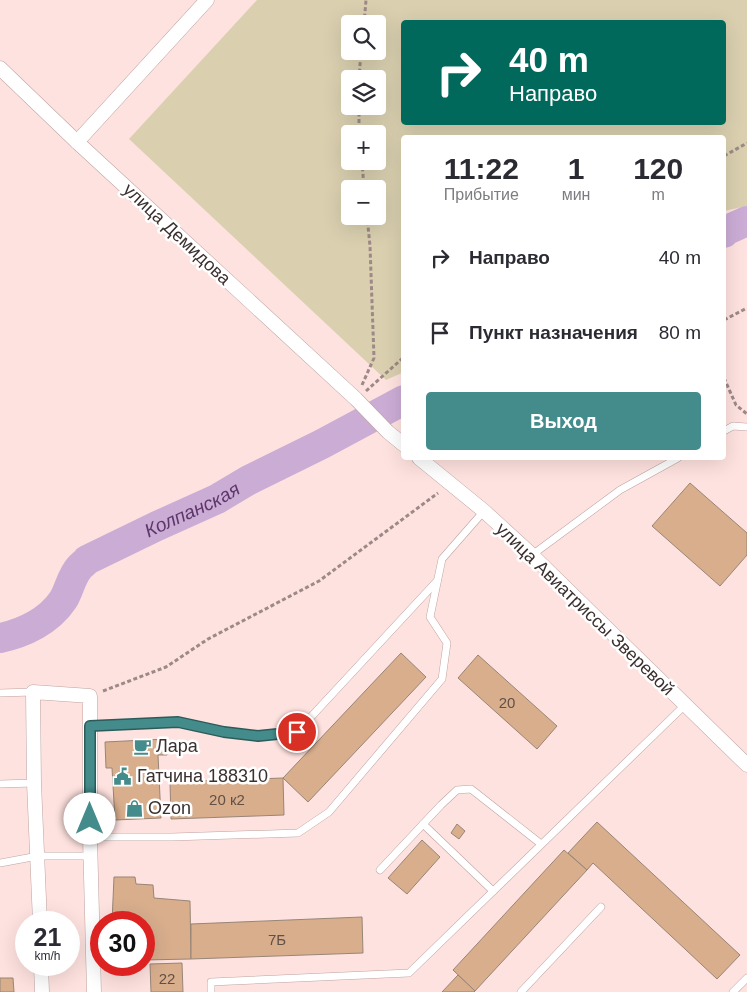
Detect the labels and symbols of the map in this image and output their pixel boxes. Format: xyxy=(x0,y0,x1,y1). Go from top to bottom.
street label: улица Демидова xyxy=(119,179,235,289)
water label: Колпанская xyxy=(141,478,243,541)
street label: улица Авиатриссы Зверевой xyxy=(492,519,678,699)
house number: 20 xyxy=(499,694,515,711)
pin xyxy=(276,711,318,753)
cafe icon: Лара xyxy=(132,736,152,756)
place label: Лара xyxy=(156,736,199,756)
public building icon: Гатчина 188310 xyxy=(113,766,133,786)
place label: Гатчина 188310 xyxy=(137,766,268,786)
house number: 20 к2 xyxy=(209,791,245,808)
position arrow xyxy=(63,792,115,844)
shop icon: Ozon xyxy=(124,798,144,818)
place label: Ozon xyxy=(148,798,191,818)
speed limit sign: 30 xyxy=(90,911,155,976)
house number: 7Б xyxy=(268,931,286,948)
house number: 22 xyxy=(159,970,175,987)

